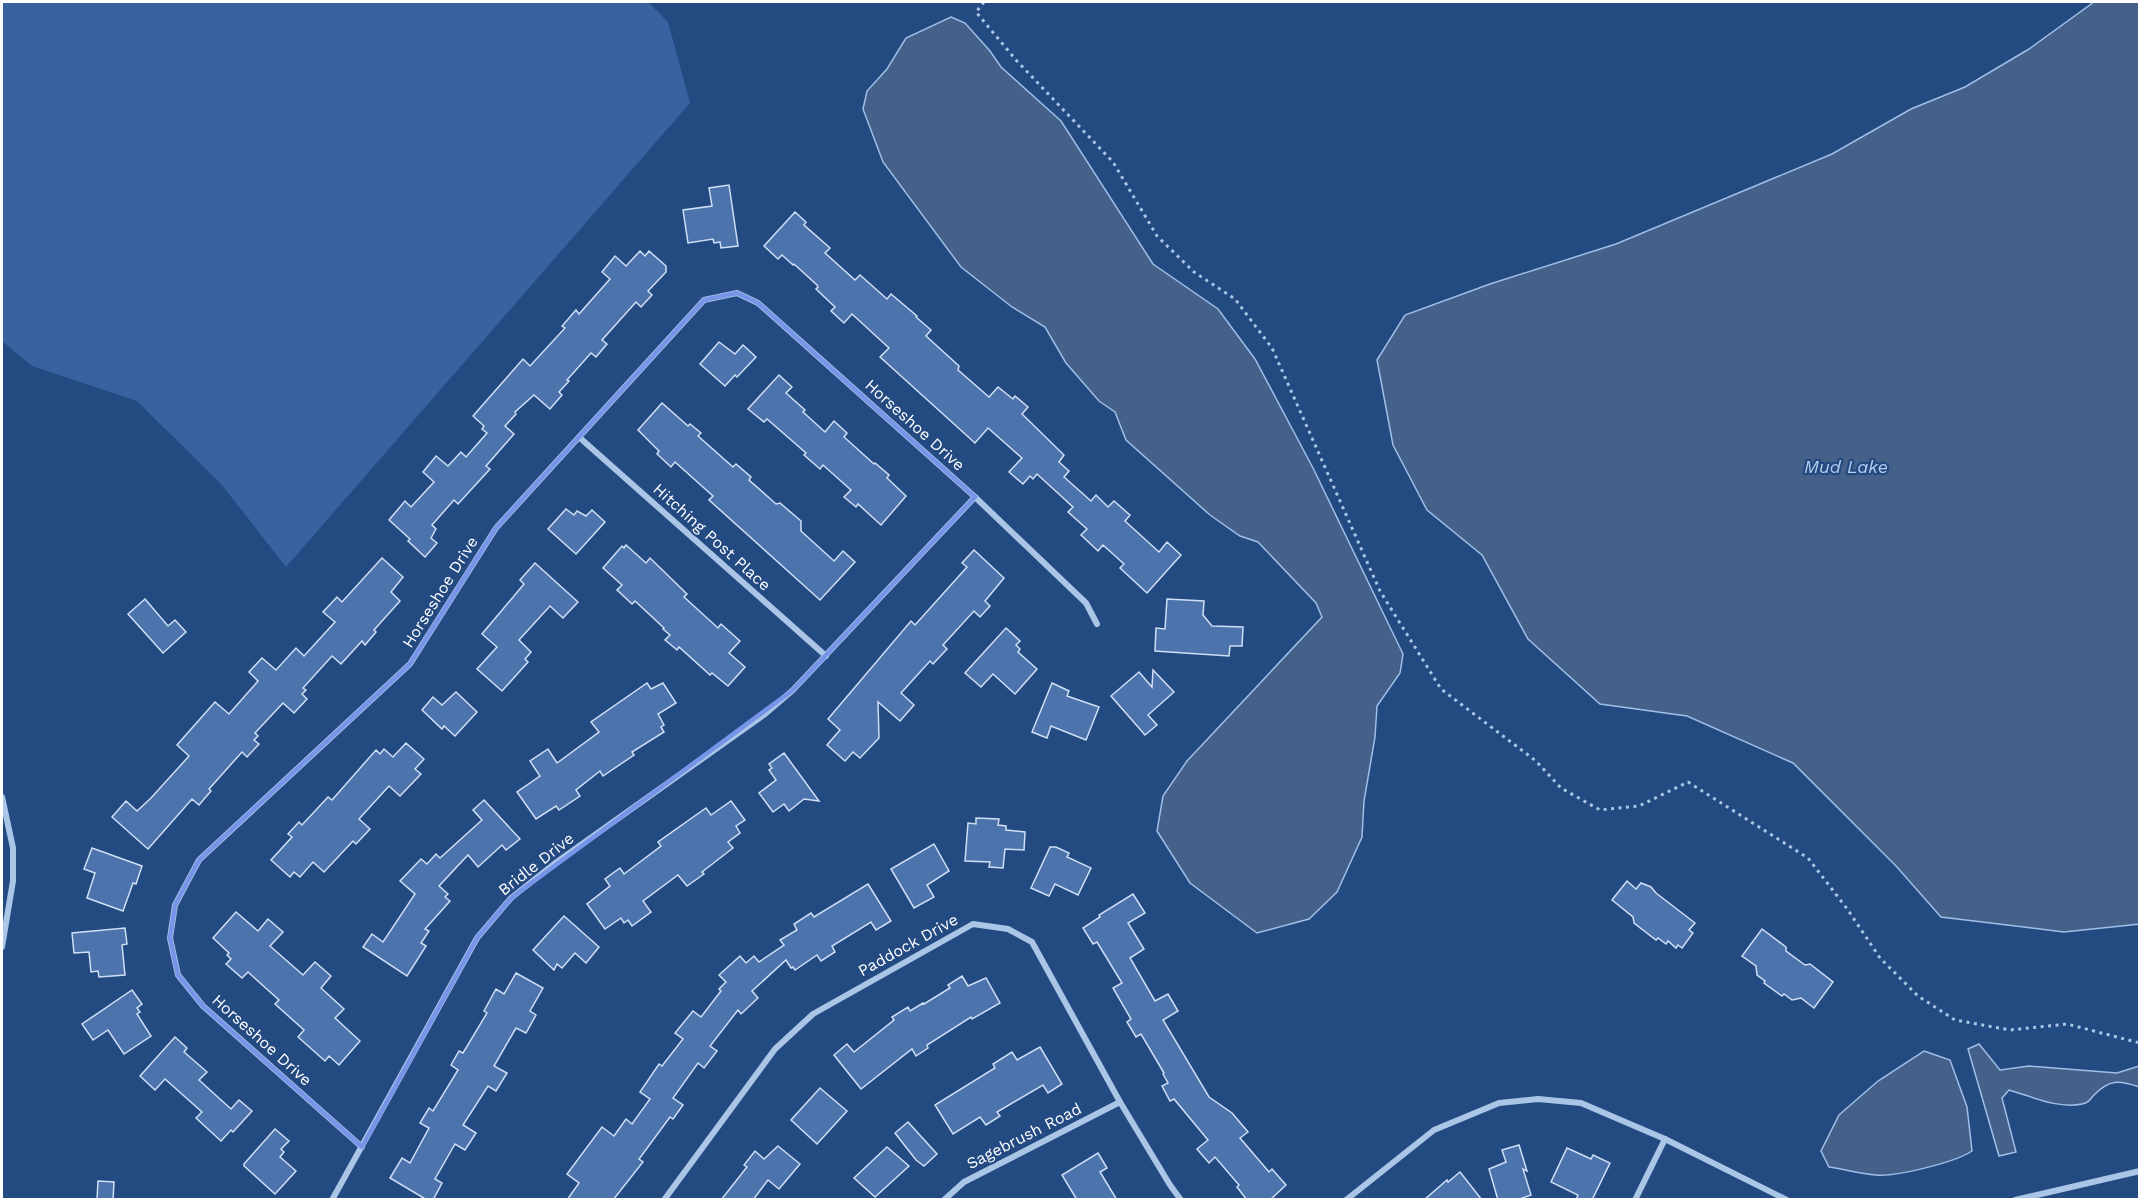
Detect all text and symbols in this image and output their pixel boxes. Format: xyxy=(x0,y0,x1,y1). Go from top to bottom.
street label: Horseshoe Drive xyxy=(861,375,969,475)
water label: Mud Lake xyxy=(1804,456,1888,477)
street label: Hitching Post Place xyxy=(649,479,775,595)
street label: Horseshoe Drive xyxy=(398,533,482,651)
street label: Bridle Drive xyxy=(494,829,578,899)
street label: Paddock Drive xyxy=(855,910,961,980)
street label: Horseshoe Drive xyxy=(208,990,316,1090)
street label: Sagebrush Road xyxy=(963,1099,1085,1173)

